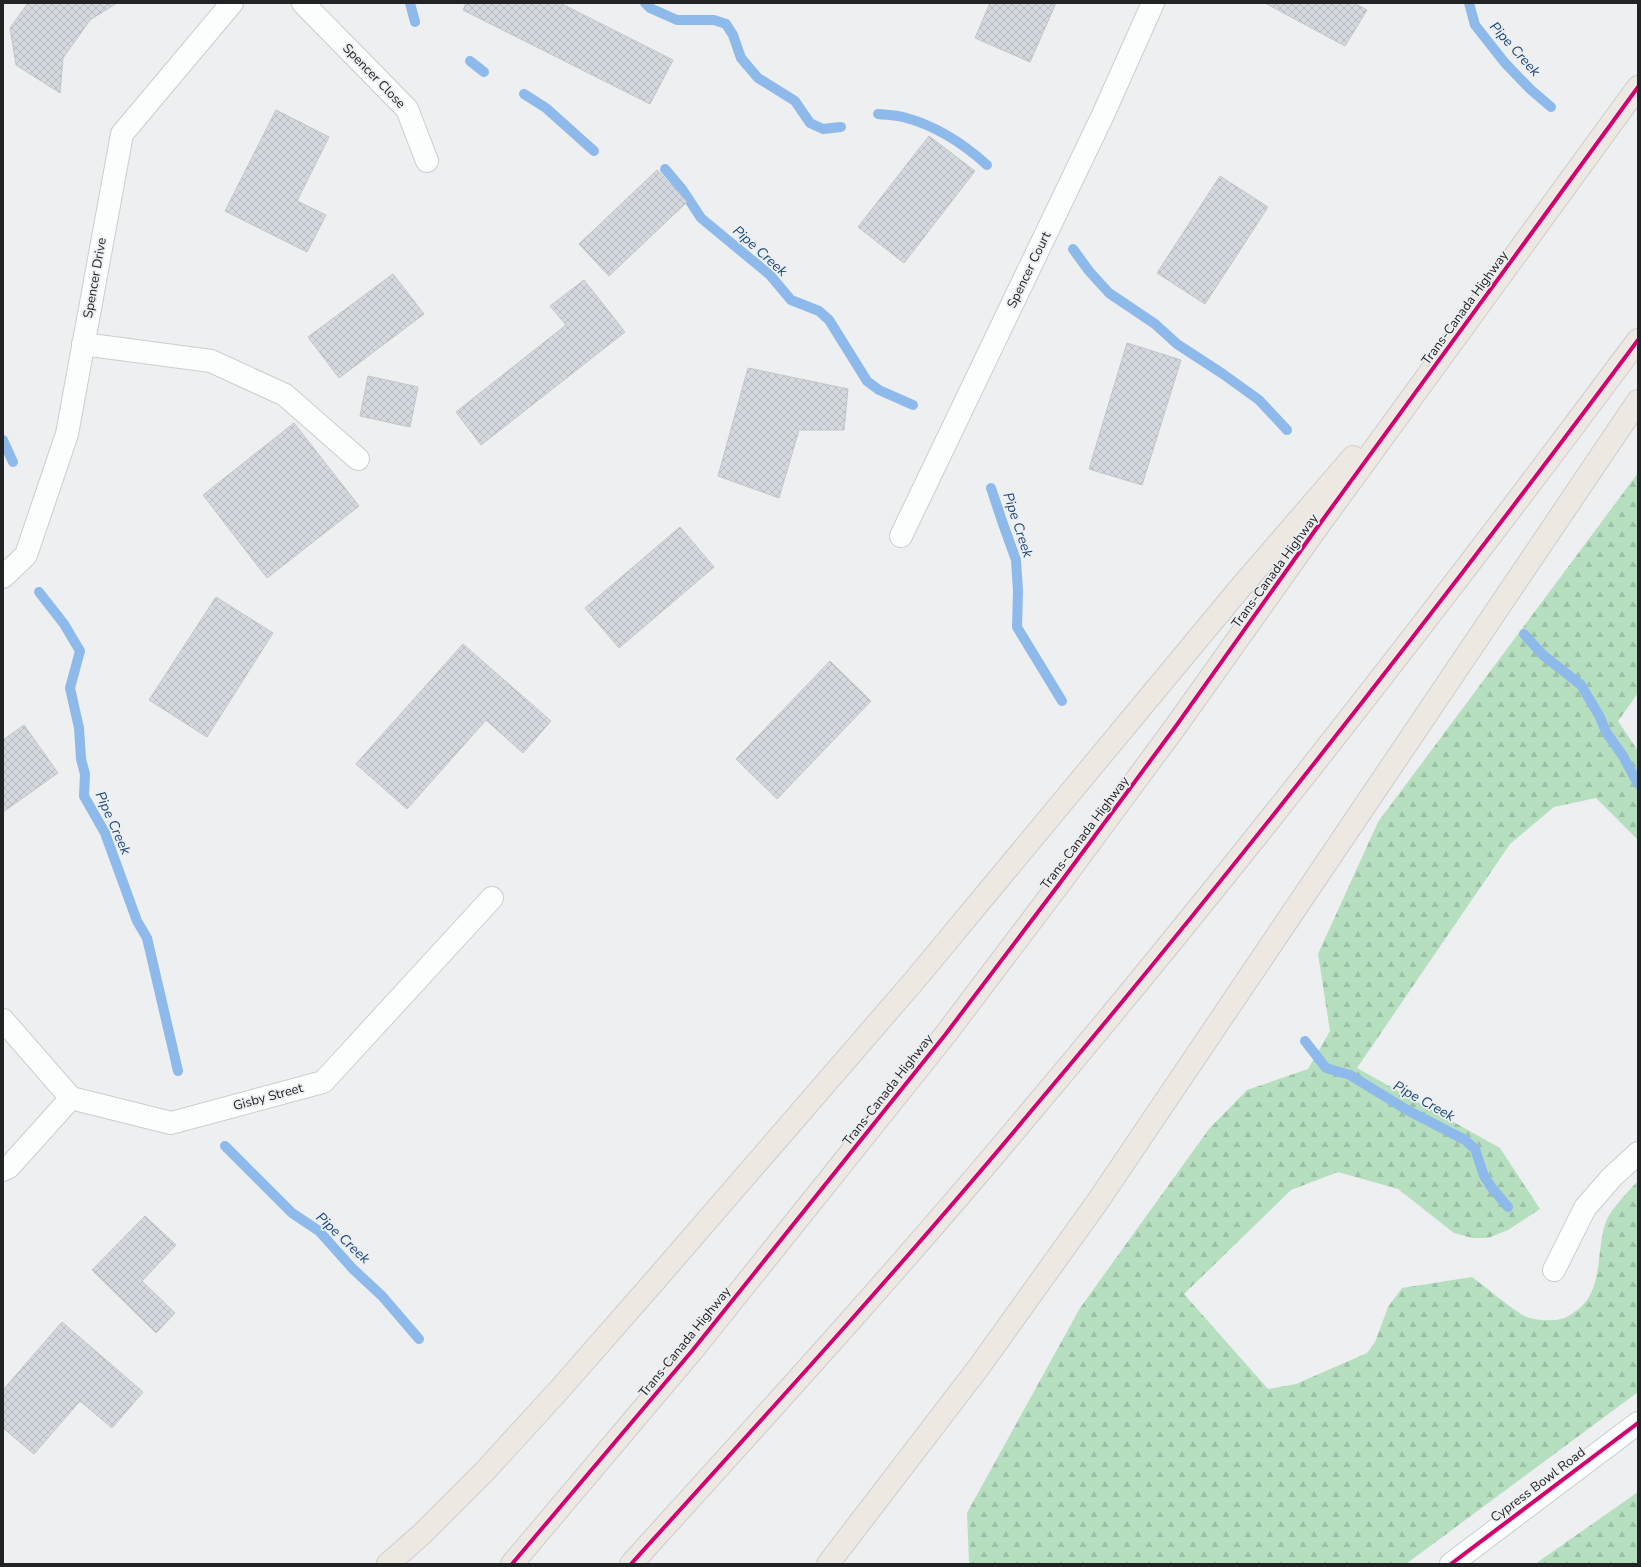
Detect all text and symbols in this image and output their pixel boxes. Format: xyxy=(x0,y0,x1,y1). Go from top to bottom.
water label: Pipe Creek xyxy=(1485,18,1545,81)
street label: Spencer Close xyxy=(338,40,410,112)
water label: Pipe Creek xyxy=(729,221,792,281)
street label: Spencer Court xyxy=(1003,228,1055,311)
street label: Spencer Drive xyxy=(79,236,111,320)
street label: Trans-Canada Highway xyxy=(1417,247,1513,369)
water label: Pipe Creek xyxy=(999,490,1038,561)
street label: Trans-Canada Highway xyxy=(1227,510,1323,632)
street label: Trans-Canada Highway xyxy=(1037,773,1134,893)
water label: Pipe Creek xyxy=(91,788,136,859)
street label: Trans-Canada Highway xyxy=(839,1030,937,1150)
water label: Pipe Creek xyxy=(1390,1076,1459,1126)
street label: Gisby Street xyxy=(231,1079,305,1115)
water label: Pipe Creek xyxy=(312,1208,375,1269)
street label: Trans-Canada Highway xyxy=(635,1283,735,1401)
street label: Cypress Bowl Road xyxy=(1487,1443,1589,1527)

